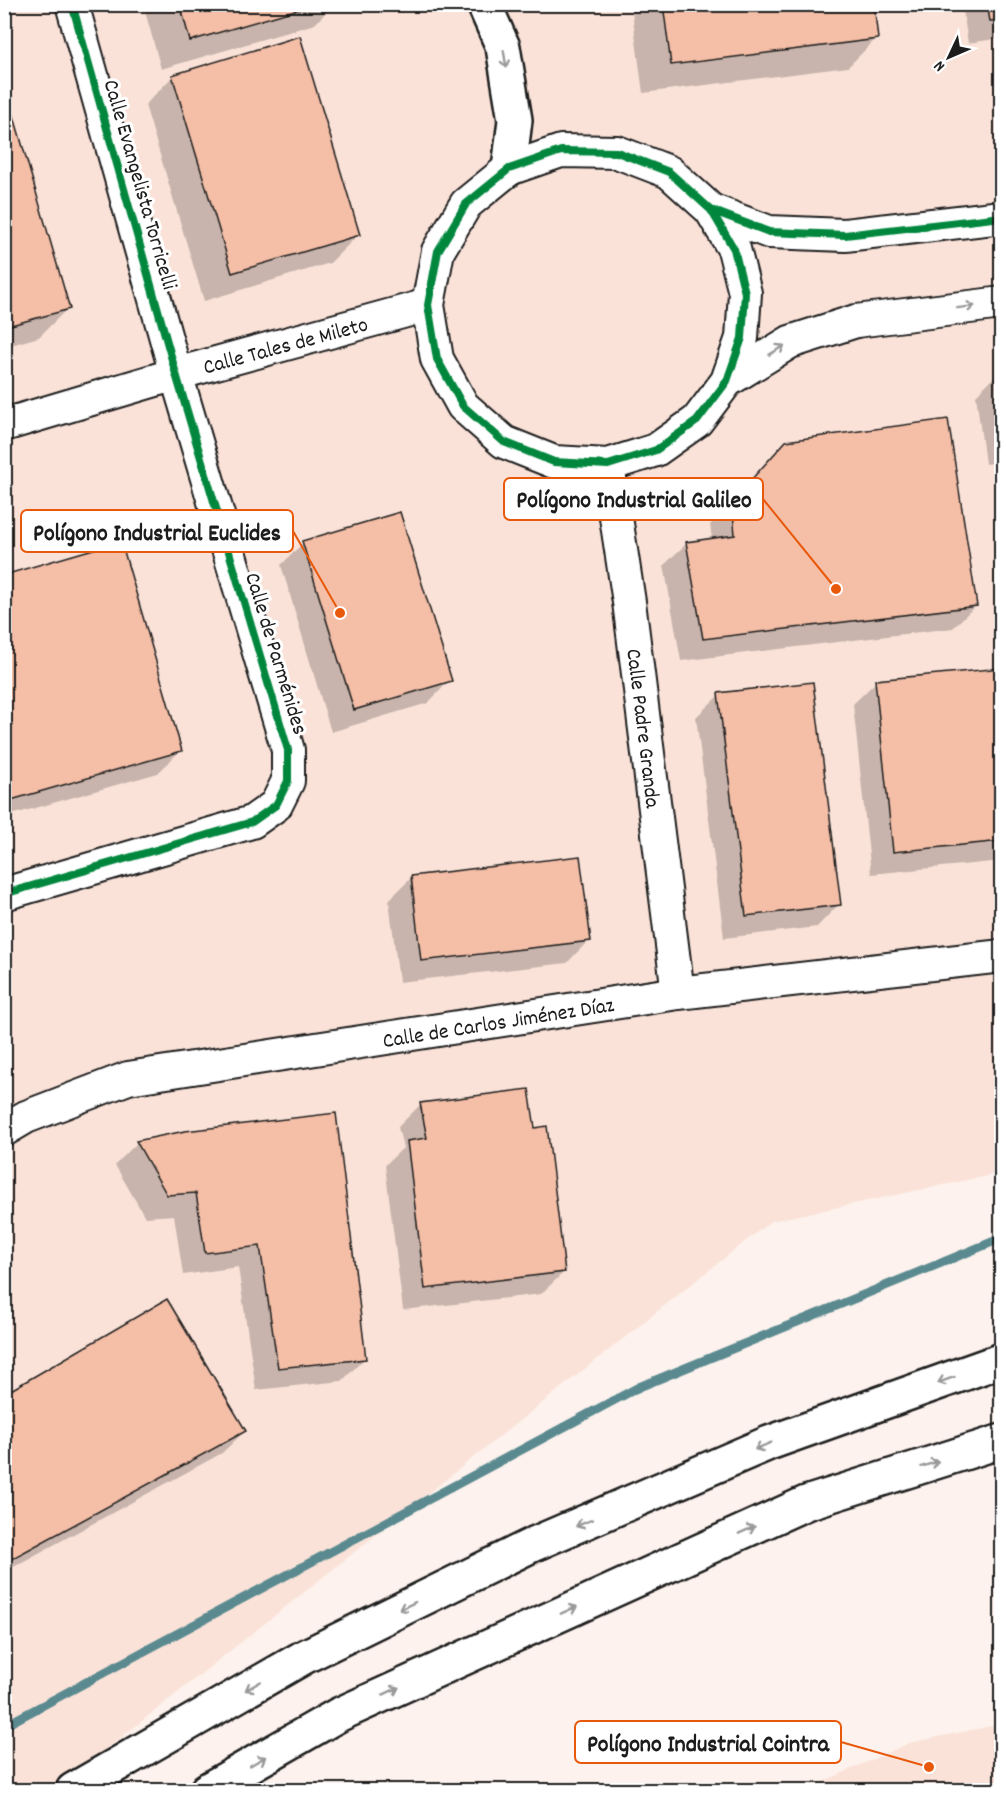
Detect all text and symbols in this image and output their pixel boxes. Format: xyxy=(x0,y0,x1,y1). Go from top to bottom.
north arrow xyxy=(919,27,979,87)
one-way arrow xyxy=(500,48,511,68)
text: N xyxy=(929,55,951,77)
street label: Calle Evangelista Torricelli xyxy=(94,76,183,294)
one-way arrow xyxy=(955,302,975,313)
street label: Calle Tales de Mileto xyxy=(200,310,372,384)
one-way arrow xyxy=(768,344,785,356)
callout: Polígono Industrial Galileo xyxy=(504,478,763,520)
text: Polígono Industrial Galileo xyxy=(516,485,752,519)
callout: Polígono Industrial Euclides xyxy=(21,510,293,552)
text: Polígono Industrial Euclides xyxy=(33,518,281,552)
street label: Calle de Parménides xyxy=(235,569,314,739)
street label: Calle Padre Granda xyxy=(616,647,667,811)
street label: Calle de Carlos Jiménez Díaz xyxy=(381,991,617,1058)
one-way arrow xyxy=(938,1376,956,1387)
one-way arrow xyxy=(754,1441,773,1452)
one-way arrow xyxy=(920,1458,939,1469)
one-way arrow xyxy=(575,1518,593,1529)
one-way arrow xyxy=(737,1524,755,1535)
one-way arrow xyxy=(399,1601,417,1613)
one-way arrow xyxy=(559,1604,577,1616)
one-way arrow xyxy=(245,1680,262,1692)
one-way arrow xyxy=(382,1685,400,1696)
callout: Polígono Industrial Cointra xyxy=(575,1721,841,1763)
text: Polígono Industrial Cointra xyxy=(587,1729,830,1763)
one-way arrow xyxy=(249,1755,266,1767)

